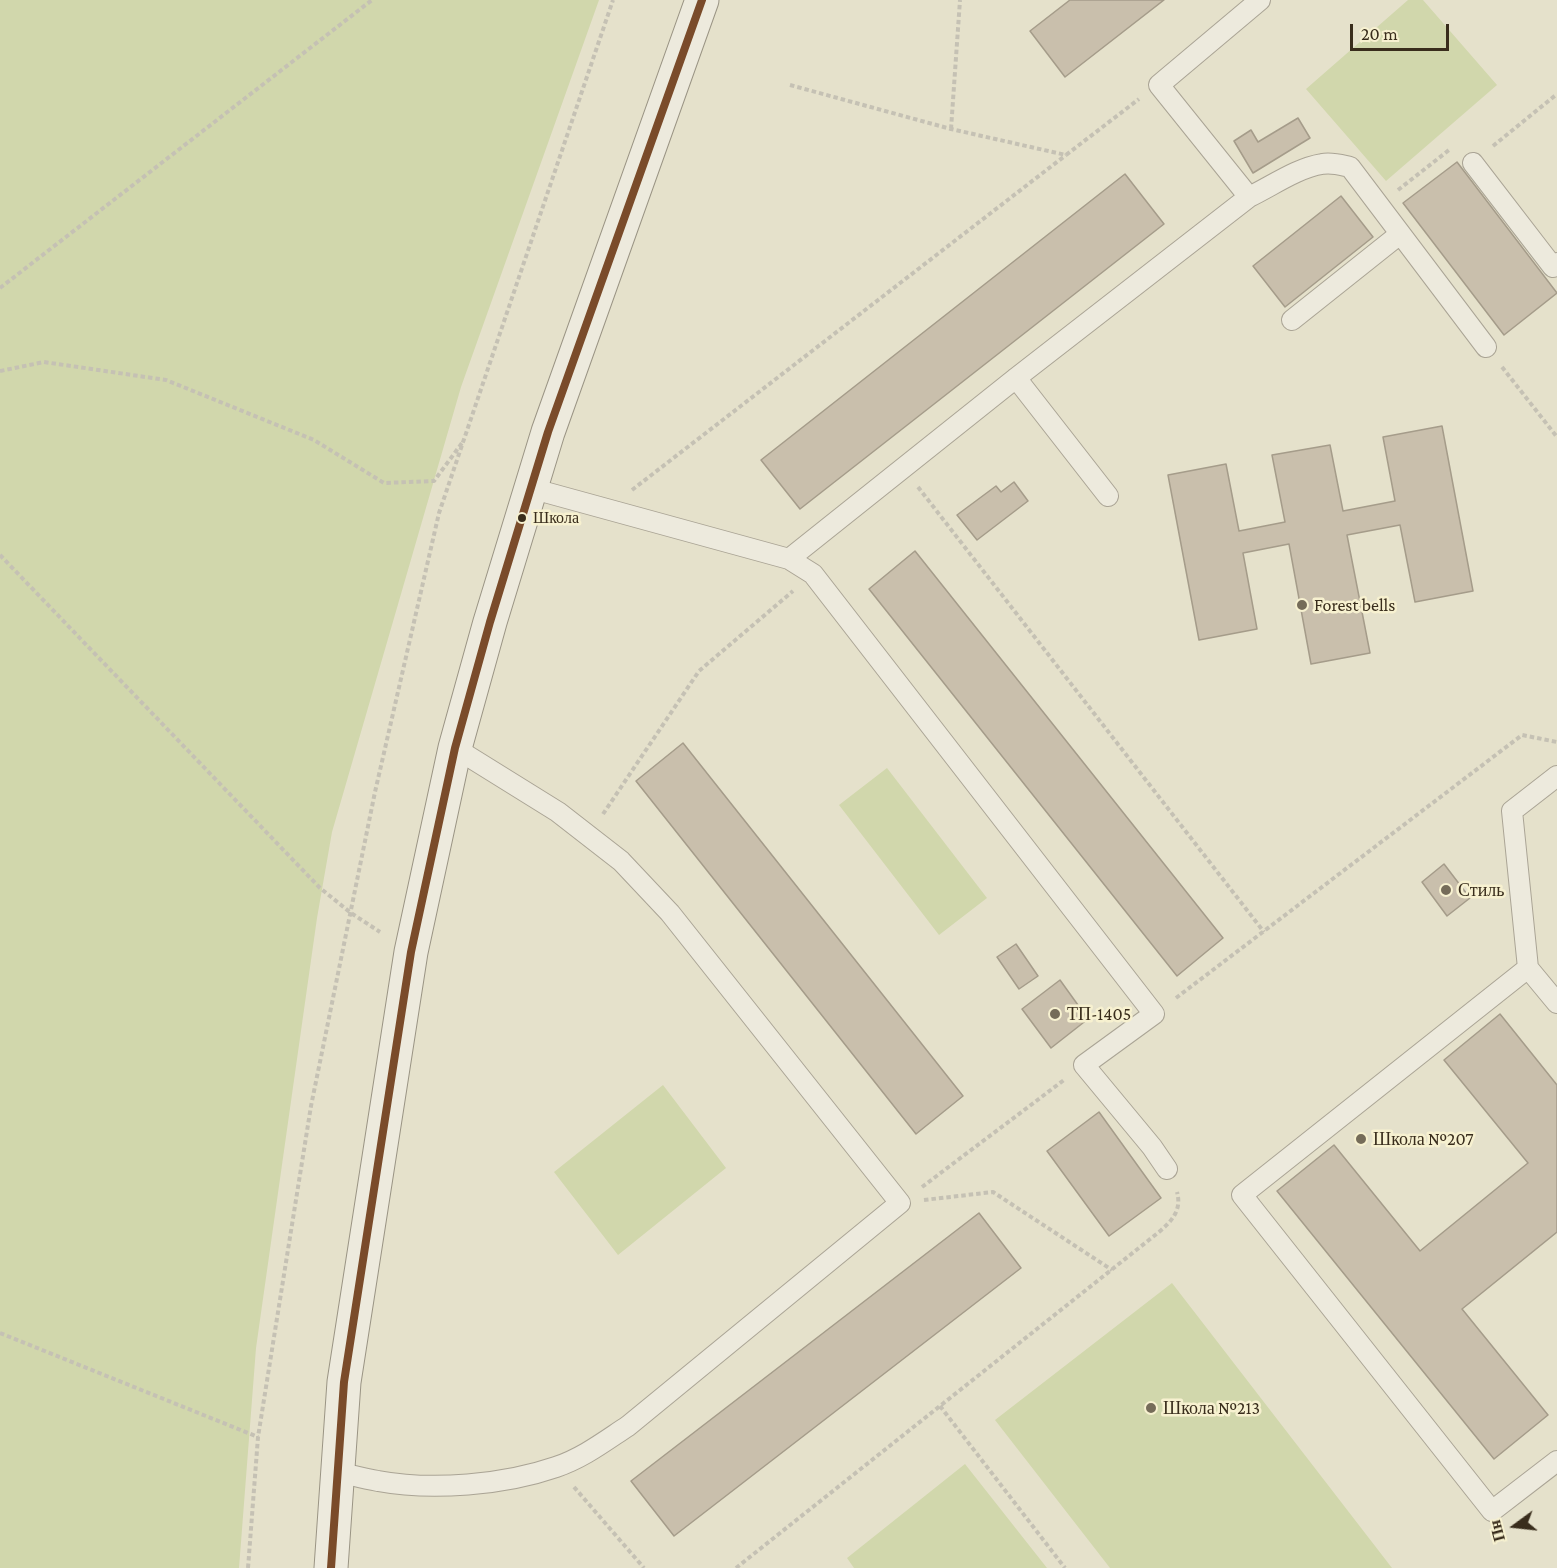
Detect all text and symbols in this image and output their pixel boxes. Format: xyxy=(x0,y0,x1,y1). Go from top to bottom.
scale bar xyxy=(1353,12,1452,50)
text: 20 m xyxy=(1361,24,1398,44)
place label: Школа xyxy=(533,508,579,528)
marker: Школа xyxy=(516,512,528,524)
place label: Forest bells xyxy=(1314,594,1395,616)
marker: Forest bells xyxy=(1295,598,1309,612)
place label: Стиль xyxy=(1458,879,1504,901)
marker: Стиль xyxy=(1439,883,1453,897)
place label: ТП-1405 xyxy=(1067,1003,1131,1025)
marker: ТП-1405 xyxy=(1048,1007,1062,1021)
place label: Школа №207 xyxy=(1373,1128,1474,1150)
marker: Школа №207 xyxy=(1354,1132,1368,1146)
place label: Школа №213 xyxy=(1163,1397,1260,1419)
marker: Школа №213 xyxy=(1144,1401,1158,1415)
north arrow xyxy=(1485,1496,1545,1556)
text: Пн xyxy=(1486,1518,1508,1543)

